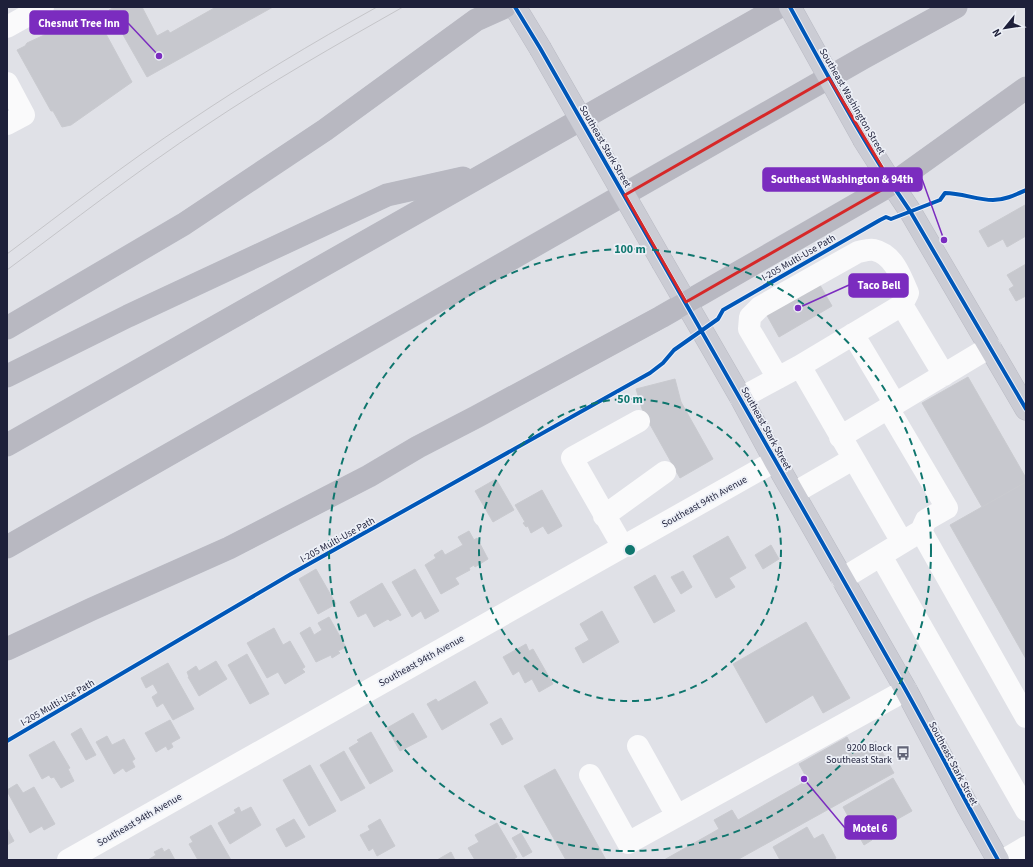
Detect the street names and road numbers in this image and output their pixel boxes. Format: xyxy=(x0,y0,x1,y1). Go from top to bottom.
street label: Southeast Washington Street xyxy=(816,46,889,158)
street label: Southeast Stark Street xyxy=(576,103,635,191)
street label: I-205 Multi-Use Path xyxy=(759,231,838,285)
street label: Southeast Stark Street xyxy=(737,384,795,473)
street label: Southeast 94th Avenue xyxy=(659,473,750,531)
street label: I-205 Multi-Use Path xyxy=(298,514,377,566)
street label: Southeast 94th Avenue xyxy=(376,632,467,690)
street label: I-205 Multi-Use Path xyxy=(18,676,97,730)
street label: Southeast Stark Street xyxy=(925,719,981,808)
street label: Southeast 94th Avenue xyxy=(94,790,185,850)

